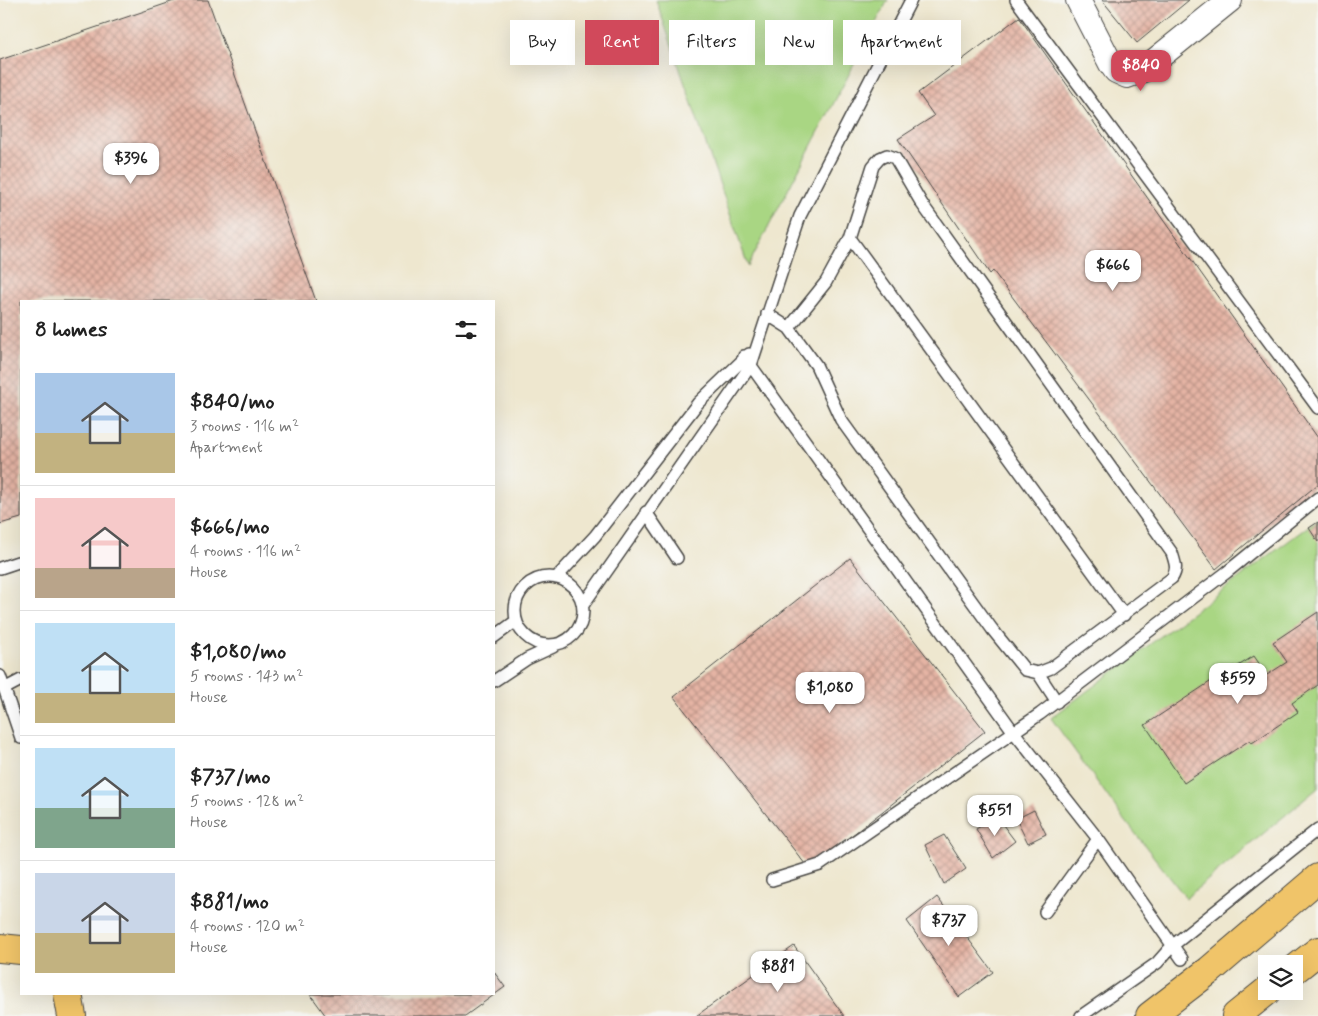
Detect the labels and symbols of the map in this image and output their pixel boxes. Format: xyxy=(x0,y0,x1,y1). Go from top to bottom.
pin: $840 xyxy=(1111,49,1171,92)
pin: $396 xyxy=(101,142,161,185)
pin: $666 xyxy=(1083,250,1143,292)
pin: $559 xyxy=(1208,662,1268,705)
pin: $1,080 xyxy=(789,672,871,714)
pin: $551 xyxy=(965,794,1025,837)
pin: $737 xyxy=(919,904,979,947)
pin: $881 xyxy=(748,950,808,993)

